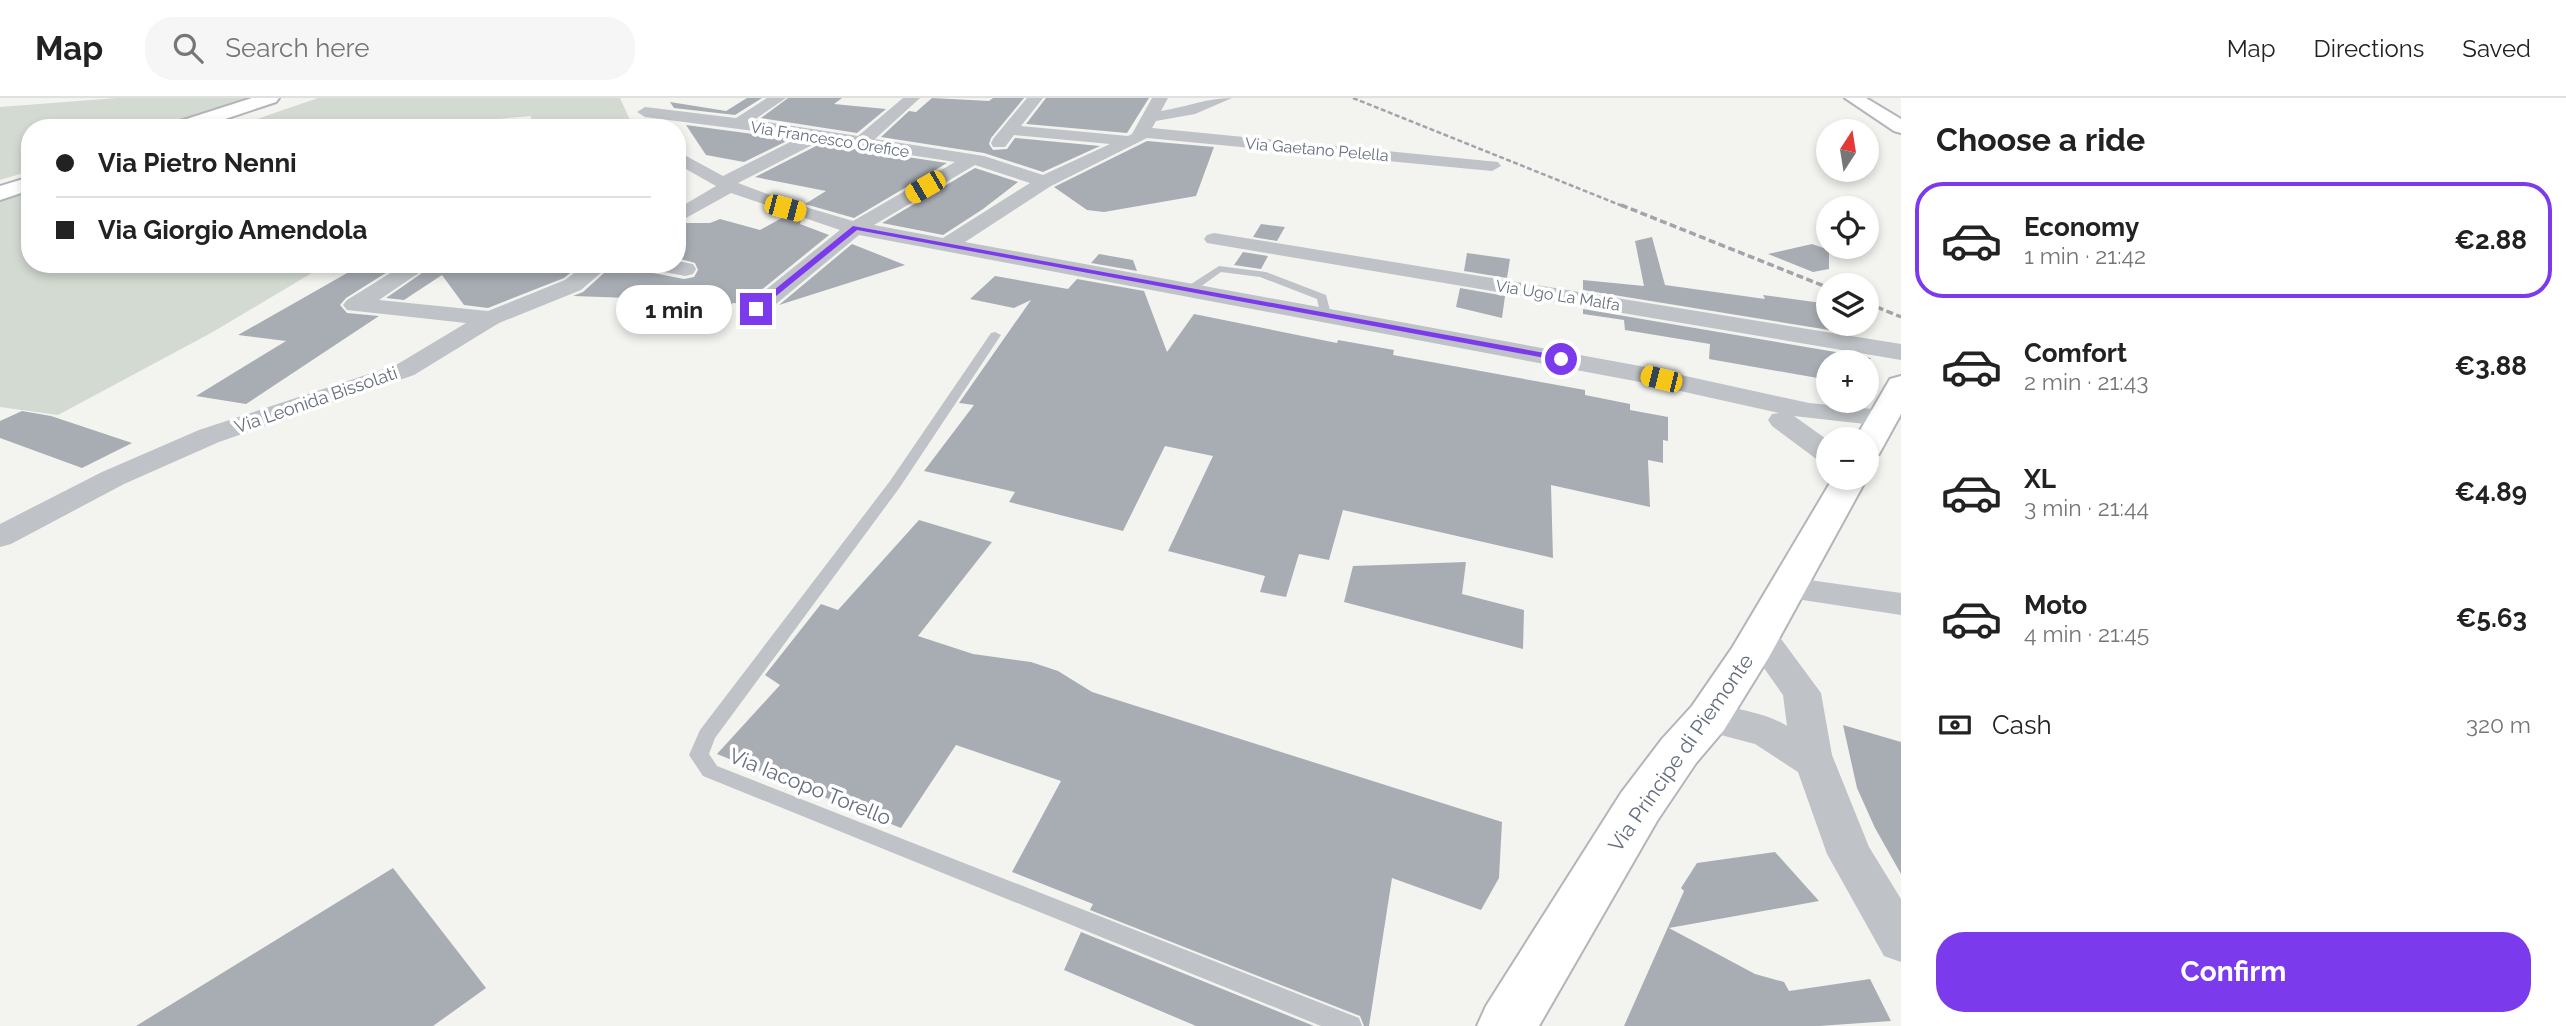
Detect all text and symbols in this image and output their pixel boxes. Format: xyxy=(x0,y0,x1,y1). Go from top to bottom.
search box xyxy=(145,17,635,80)
text: Map xyxy=(35,29,103,68)
icon: search xyxy=(169,29,207,67)
text: Search here xyxy=(225,33,370,63)
text: Map xyxy=(2227,34,2276,63)
text: Directions xyxy=(2314,34,2424,63)
text: Saved xyxy=(2462,34,2531,63)
street label: Via Francesco Orefice xyxy=(749,118,911,161)
north arrow xyxy=(1816,119,1880,182)
map controls xyxy=(1816,119,1879,490)
text: Choose a ride xyxy=(1936,121,2145,158)
street label: Via Gaetano Pelella xyxy=(1244,134,1390,165)
text: Via Pietro Nenni xyxy=(98,148,297,178)
car xyxy=(902,167,949,207)
car xyxy=(762,192,809,224)
button: locate xyxy=(1816,196,1879,259)
icon: car xyxy=(1940,209,2003,272)
text: Economy xyxy=(2024,212,2139,242)
text: Via Giorgio Amendola xyxy=(98,215,368,245)
text: €2.88 xyxy=(2454,225,2527,255)
text: 1 min · 21:42 xyxy=(2024,242,2146,269)
button: layers xyxy=(1816,273,1879,336)
street label: Via Ugo La Malfa xyxy=(1494,276,1621,315)
callout: 1 min xyxy=(616,284,732,333)
route end xyxy=(740,293,772,325)
text: 1 min xyxy=(645,296,703,323)
icon: car xyxy=(1940,335,2003,398)
text: Comfort xyxy=(2024,338,2127,368)
route start xyxy=(1545,343,1577,375)
button: + xyxy=(1816,350,1879,413)
text: €3.88 xyxy=(2454,351,2527,381)
street label: Via Leonida Bissolati xyxy=(232,362,400,437)
car xyxy=(1639,364,1684,394)
text: 2 min · 21:43 xyxy=(2024,368,2148,395)
button: − xyxy=(1816,427,1879,490)
icon: car xyxy=(1940,461,2003,524)
text: XL xyxy=(2024,464,2056,494)
text: €4.89 xyxy=(2455,477,2527,507)
text: 3 min · 21:44 xyxy=(2024,494,2149,521)
icon: car xyxy=(1940,587,2003,650)
text: Moto xyxy=(2024,590,2087,620)
text: €5.63 xyxy=(2456,603,2527,633)
text: 4 min · 21:45 xyxy=(2024,620,2149,647)
street label: Via Principe di Piemonte xyxy=(1603,649,1758,856)
icon: cash xyxy=(1936,706,1974,744)
text: Cash xyxy=(1992,710,2052,740)
text: 320 m xyxy=(2466,711,2531,738)
street label: Via Iacopo Torello xyxy=(726,743,895,830)
button: Confirm xyxy=(1936,932,2531,1012)

